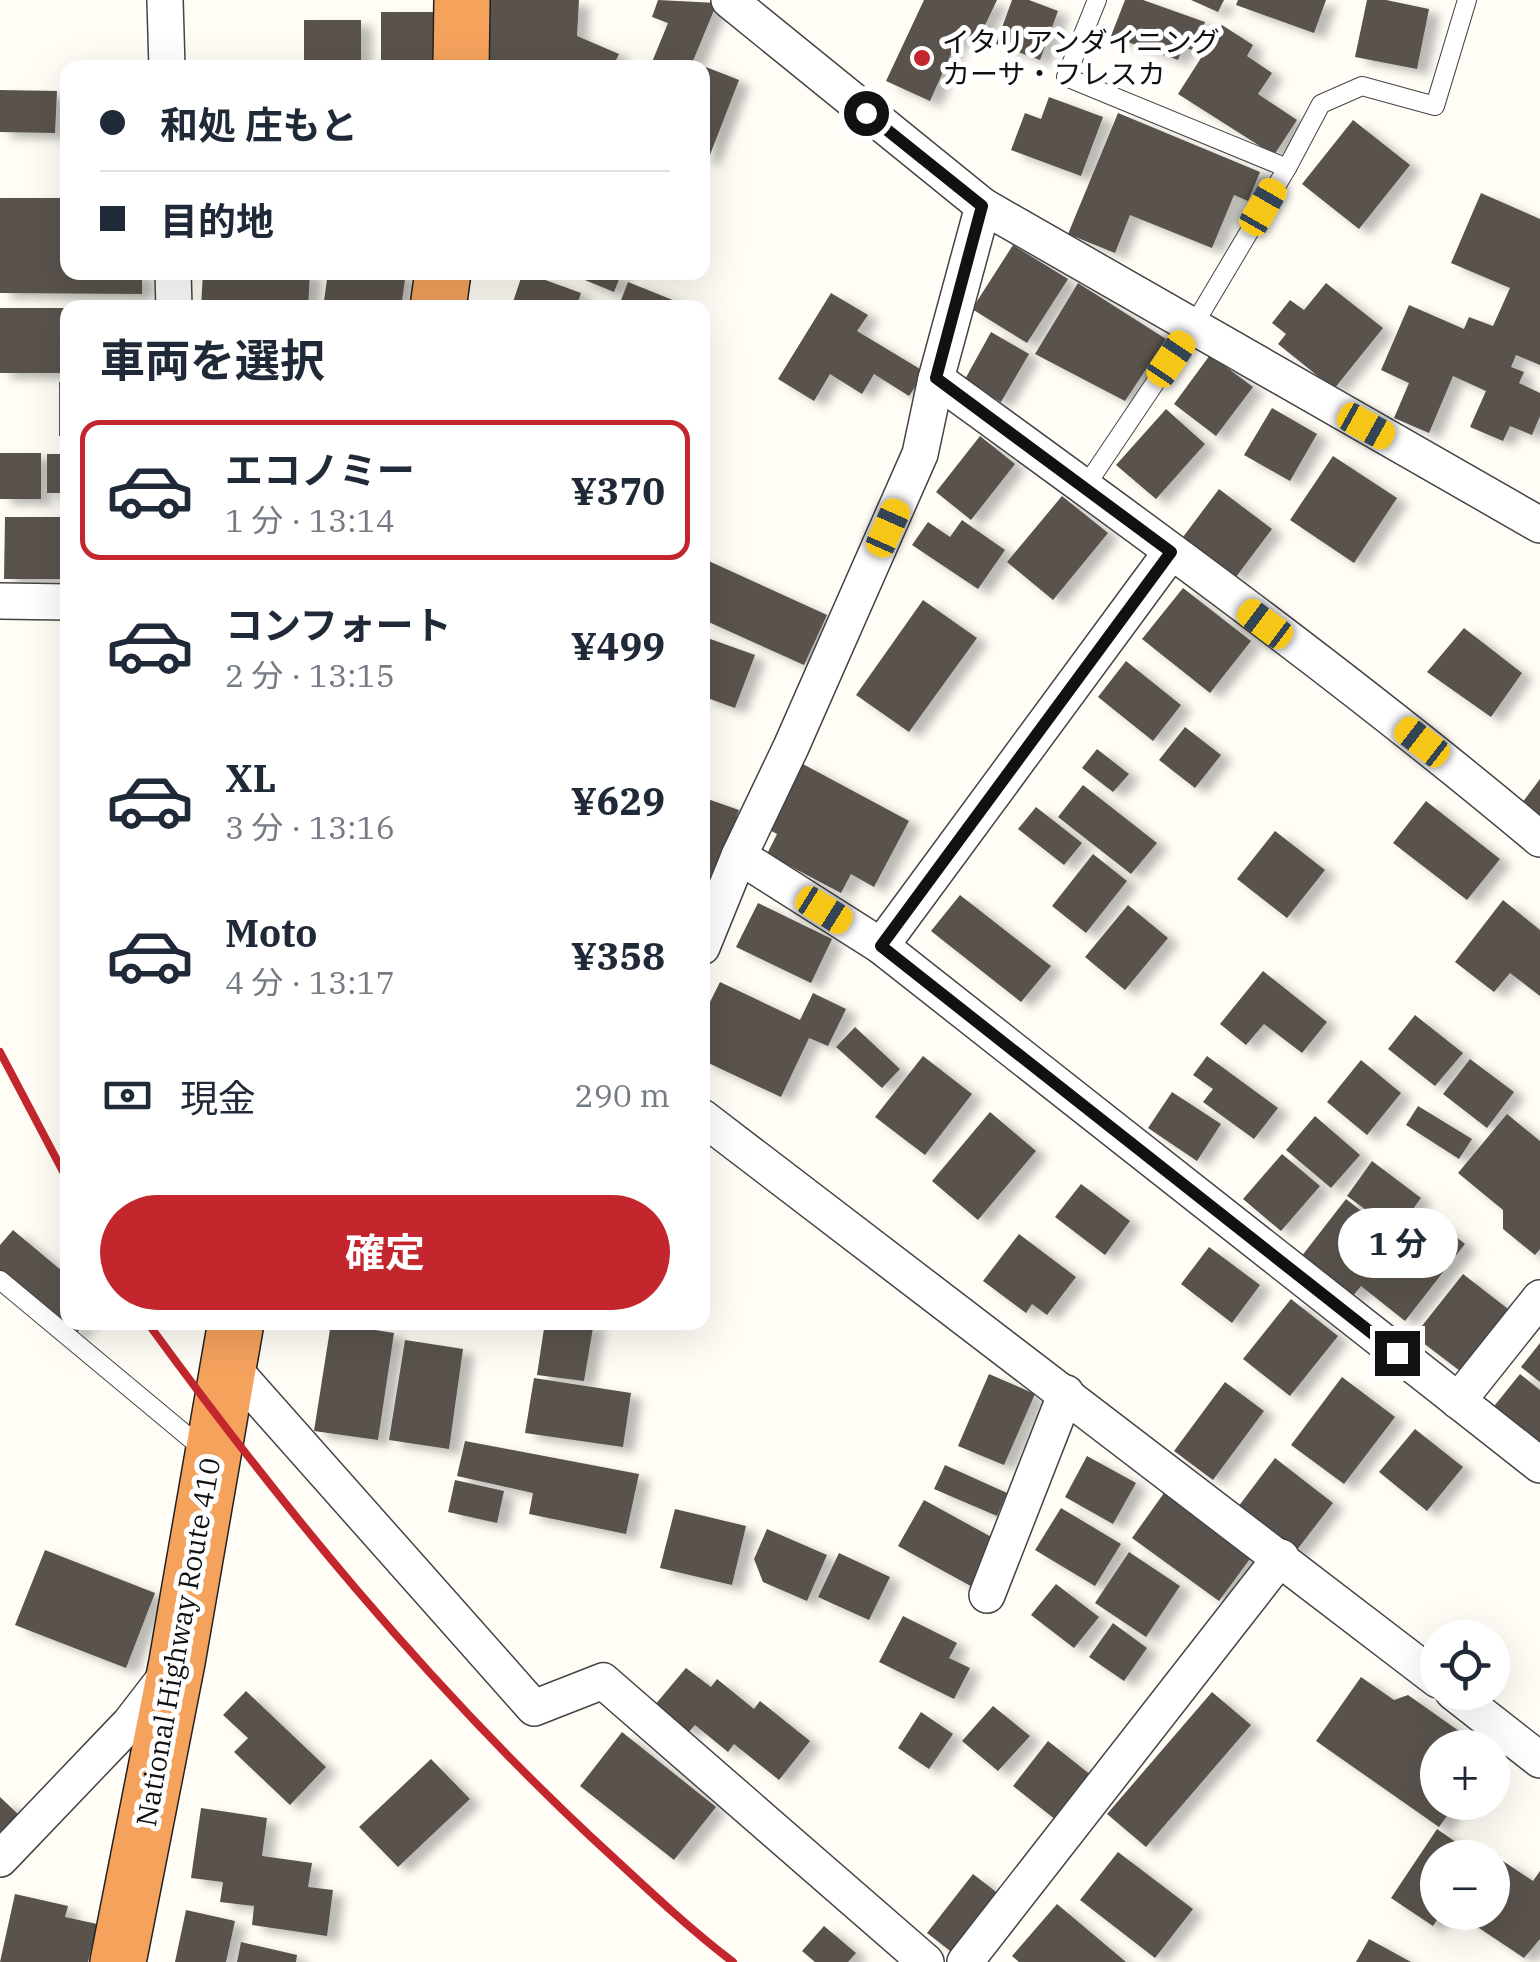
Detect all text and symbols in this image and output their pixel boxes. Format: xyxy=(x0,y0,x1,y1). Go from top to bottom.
place label: イタリアンダイニング カーサ・フレスカ xyxy=(942,23,1220,92)
marker: イタリアンダイニング カーサ・フレスカ xyxy=(911,47,933,69)
route start xyxy=(844,91,889,136)
text: 和処 庄もと xyxy=(160,100,358,149)
car xyxy=(1235,174,1291,240)
text: 目的地 xyxy=(160,196,274,245)
car xyxy=(1142,326,1200,392)
text: 車両を選択 xyxy=(100,331,325,389)
car xyxy=(1332,398,1400,454)
icon: car xyxy=(105,445,195,535)
text: エコノミー xyxy=(225,445,415,494)
text: ¥370 xyxy=(571,466,665,515)
car xyxy=(862,494,914,562)
text: 1 分 · 13:14 xyxy=(225,499,395,541)
car xyxy=(1232,594,1298,654)
icon: car xyxy=(105,600,195,690)
text: コンフォート xyxy=(225,600,452,649)
text: ¥499 xyxy=(571,621,665,670)
text: 2 分 · 13:15 xyxy=(225,654,395,696)
car xyxy=(1389,712,1455,772)
text: XL xyxy=(225,753,276,802)
icon: car xyxy=(105,755,195,845)
text: ¥629 xyxy=(571,776,665,825)
text: 3 分 · 13:16 xyxy=(225,806,395,848)
car xyxy=(791,881,857,939)
text: Moto xyxy=(225,908,317,957)
icon: car xyxy=(105,910,195,1000)
text: ¥358 xyxy=(571,931,665,980)
text: 4 分 · 13:17 xyxy=(225,961,395,1003)
icon: cash xyxy=(100,1068,155,1123)
text: 現金 xyxy=(180,1073,256,1122)
text: 290 m xyxy=(574,1074,670,1116)
button: 確定 xyxy=(100,1195,670,1310)
callout: 1 分 xyxy=(1337,1208,1457,1278)
text: 1 分 xyxy=(1369,1222,1427,1264)
route end xyxy=(1375,1331,1420,1376)
street label: National Highway Route 410 xyxy=(127,1455,228,1829)
map controls xyxy=(1420,1620,1510,1930)
button: locate xyxy=(1420,1620,1510,1710)
button: + xyxy=(1420,1730,1510,1820)
button: − xyxy=(1420,1840,1510,1930)

